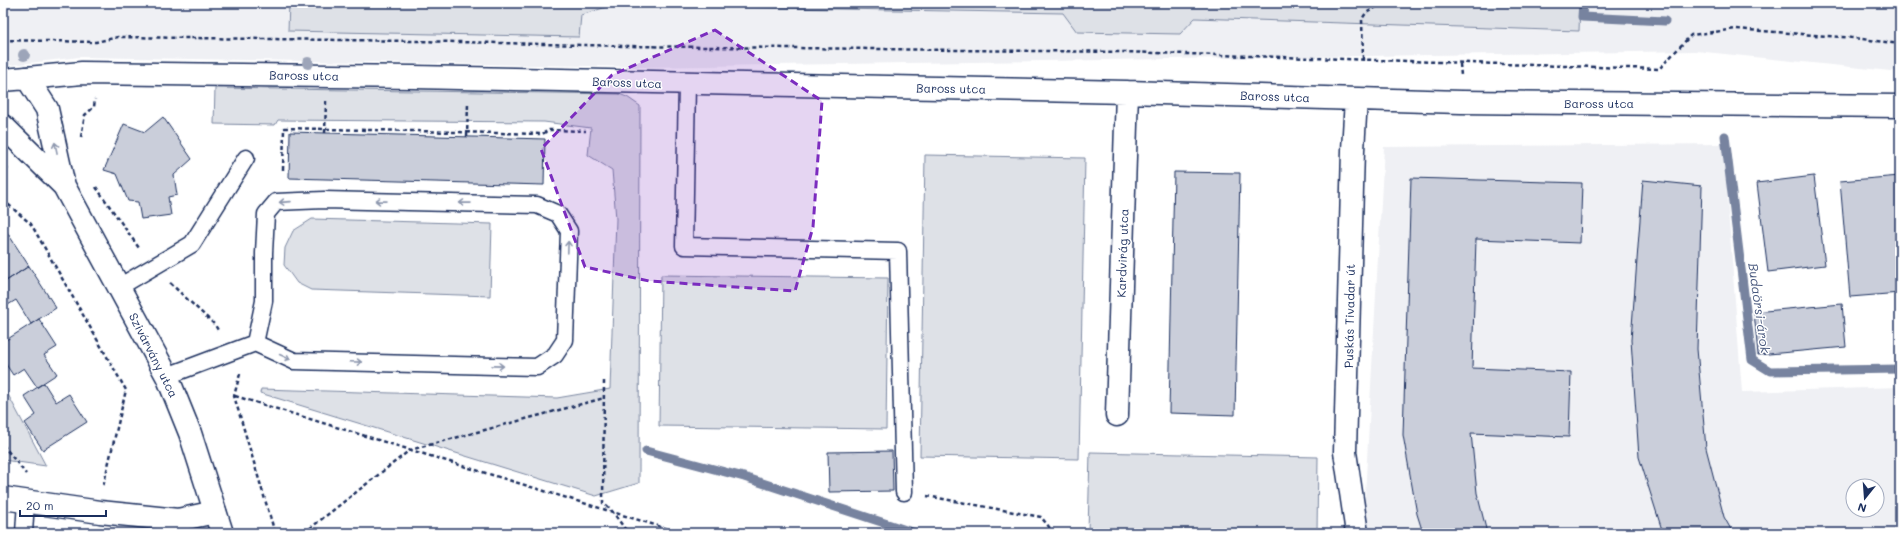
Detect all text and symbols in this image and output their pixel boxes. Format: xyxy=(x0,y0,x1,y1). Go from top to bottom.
street label: Baross utca xyxy=(269,66,339,84)
street label: Baross utca xyxy=(592,73,662,91)
street label: Baross utca xyxy=(916,79,986,97)
street label: Baross utca xyxy=(1240,87,1310,105)
street label: Baross utca xyxy=(1564,95,1634,111)
one-way arrow xyxy=(51,141,59,154)
one-way arrow xyxy=(375,197,388,205)
one-way arrow xyxy=(279,198,292,205)
one-way arrow xyxy=(459,199,472,207)
street label: Kardvirág utca xyxy=(1112,208,1132,298)
one-way arrow xyxy=(564,241,572,254)
water label: Budaörsi-árok xyxy=(1745,262,1775,355)
street label: Puskás Tivadar út xyxy=(1340,264,1358,368)
street label: Szivárvány utca xyxy=(126,310,182,400)
one-way arrow xyxy=(279,354,291,361)
one-way arrow xyxy=(349,359,362,366)
one-way arrow xyxy=(491,362,504,370)
north arrow xyxy=(1845,478,1885,518)
scale bar xyxy=(20,492,106,518)
text: 20 m xyxy=(26,497,54,513)
text: N xyxy=(1856,500,1868,516)

